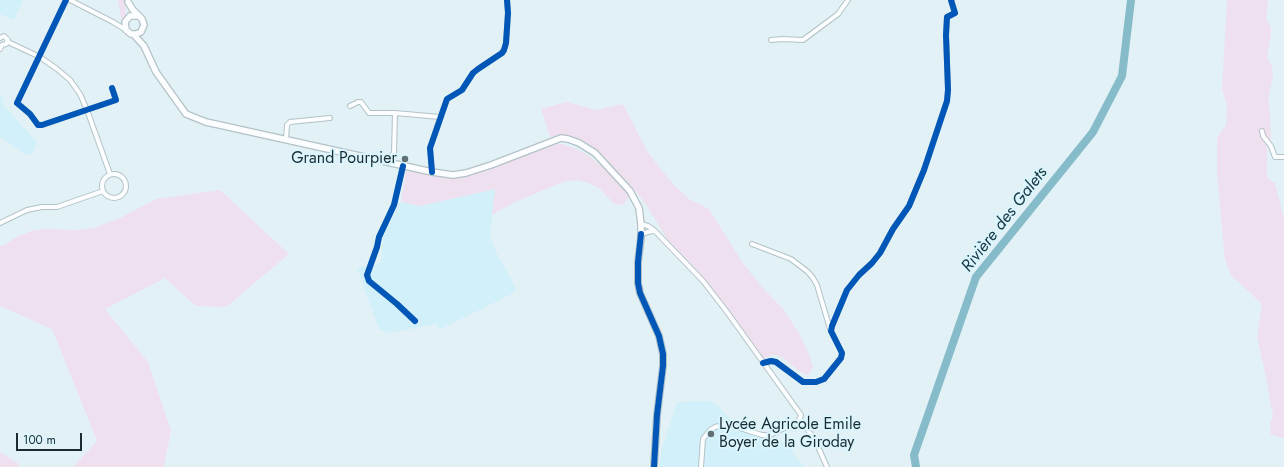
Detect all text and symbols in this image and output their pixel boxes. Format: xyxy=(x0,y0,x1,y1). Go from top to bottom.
place label: Grand Pourpier xyxy=(291,149,397,169)
marker: Grand Pourpier xyxy=(400,154,410,164)
water label: Rivière des Galets xyxy=(958,164,1052,276)
place label: Lycée Agricole Emile Boyer de la Giroday xyxy=(719,415,861,453)
scale bar xyxy=(18,425,84,451)
marker: Lycée Agricole Emile Boyer de la Giroday xyxy=(706,429,716,439)
text: 100 m xyxy=(23,431,56,449)

